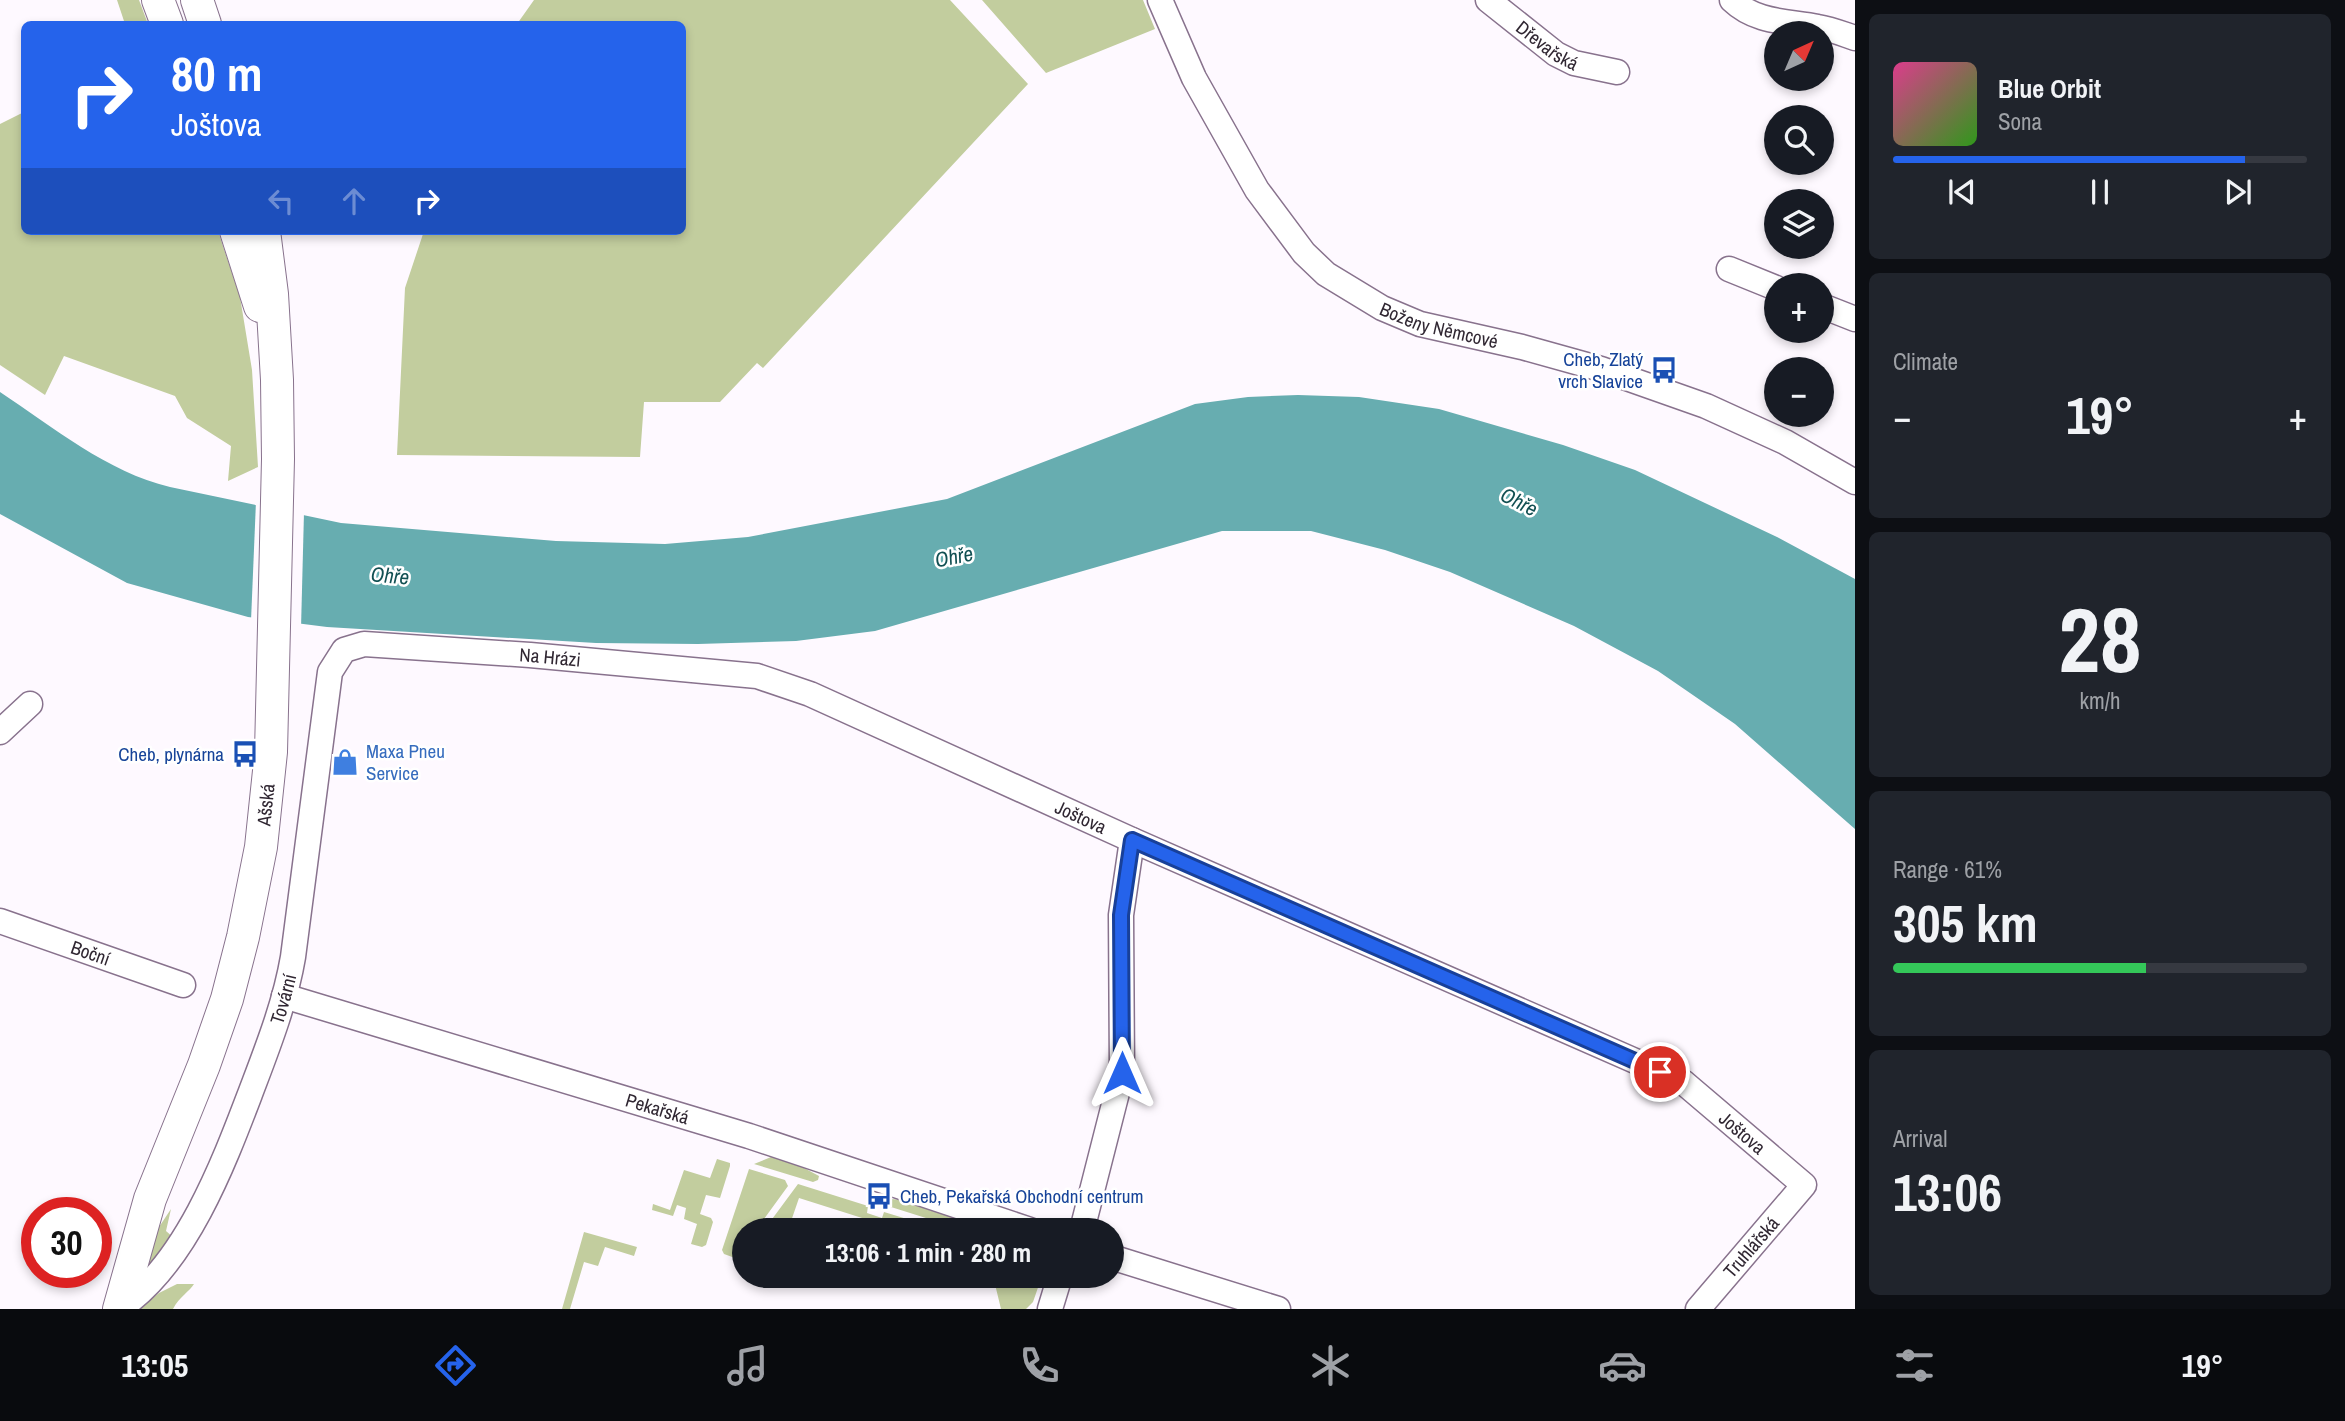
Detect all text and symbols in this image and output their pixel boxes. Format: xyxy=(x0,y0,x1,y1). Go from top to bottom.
street label: Dřevařská xyxy=(1511,14,1583,76)
north arrow xyxy=(1764,21,1834,91)
map controls xyxy=(1764,21,1834,427)
text: 80 m xyxy=(171,40,263,106)
icon: right xyxy=(56,49,147,140)
text: Blue Orbit xyxy=(1998,71,2101,106)
text: Joštova xyxy=(171,103,261,146)
button: search xyxy=(1764,105,1834,175)
text: Sona xyxy=(1998,106,2042,137)
icon: previous xyxy=(1943,173,1981,211)
icon: pause xyxy=(2081,173,2119,211)
icon: next xyxy=(2219,173,2257,211)
icon: left xyxy=(262,182,300,220)
icon: ahead xyxy=(335,182,373,220)
icon: right xyxy=(408,182,446,220)
button: layers xyxy=(1764,189,1834,259)
button: + xyxy=(1764,273,1834,343)
street label: Boženy Němcové xyxy=(1376,296,1501,354)
place label: Cheb, Zlatý vrch Slavice xyxy=(1558,346,1643,394)
text: Climate xyxy=(1893,346,1958,377)
bus stop icon: Cheb, Zlatý vrch Slavice xyxy=(1649,355,1679,385)
button: − xyxy=(1764,357,1834,427)
text: 19° xyxy=(2066,380,2134,450)
text: − xyxy=(1893,391,1911,442)
text: + xyxy=(2289,391,2307,442)
water label: Ohře xyxy=(1496,480,1543,523)
water label: Ohře xyxy=(932,539,975,574)
water label: Ohře xyxy=(370,559,410,592)
text: 28 xyxy=(2059,578,2142,700)
street label: Na Hrázi xyxy=(519,641,582,673)
text: km/h xyxy=(2080,685,2120,716)
place label: Maxa Pneu Service xyxy=(366,738,445,786)
bus stop icon: Cheb, plynárna xyxy=(230,739,260,769)
place label: Cheb, plynárna xyxy=(118,741,224,767)
shop icon: Maxa Pneu Service xyxy=(330,747,360,777)
street label: Ašská xyxy=(250,782,281,828)
street label: Joštova xyxy=(1051,794,1111,840)
text: Range · 61% xyxy=(1893,854,2002,885)
text: 305 km xyxy=(1893,888,2038,958)
street label: Boční xyxy=(67,934,114,972)
street label: Tovární xyxy=(264,971,302,1027)
position arrow xyxy=(1085,1036,1159,1110)
pin xyxy=(1630,1042,1690,1102)
icon: arrive xyxy=(1641,1053,1679,1091)
street label: Pekařská xyxy=(623,1087,693,1130)
street label: Joštova xyxy=(1714,1105,1772,1160)
text: Arrival xyxy=(1893,1123,1948,1154)
text: 13:06 xyxy=(1893,1157,2002,1227)
bus stop icon: Cheb, Pekařská Obchodní centrum xyxy=(864,1181,894,1211)
place label: Cheb, Pekařská Obchodní centrum xyxy=(900,1183,1143,1209)
speed limit sign: 30 xyxy=(21,1197,112,1288)
street label: Truhlářská xyxy=(1717,1211,1785,1283)
text: 13:06 · 1 min · 280 m xyxy=(825,1235,1031,1270)
icon: directions xyxy=(431,1341,480,1390)
icon: music xyxy=(723,1341,772,1390)
icon: phone xyxy=(1015,1341,1064,1390)
icon: climate xyxy=(1306,1341,1355,1390)
icon: car xyxy=(1598,1341,1647,1390)
icon: filters xyxy=(1890,1341,1939,1390)
text: 13:05 xyxy=(121,1344,188,1387)
text: 19° xyxy=(2182,1344,2224,1387)

